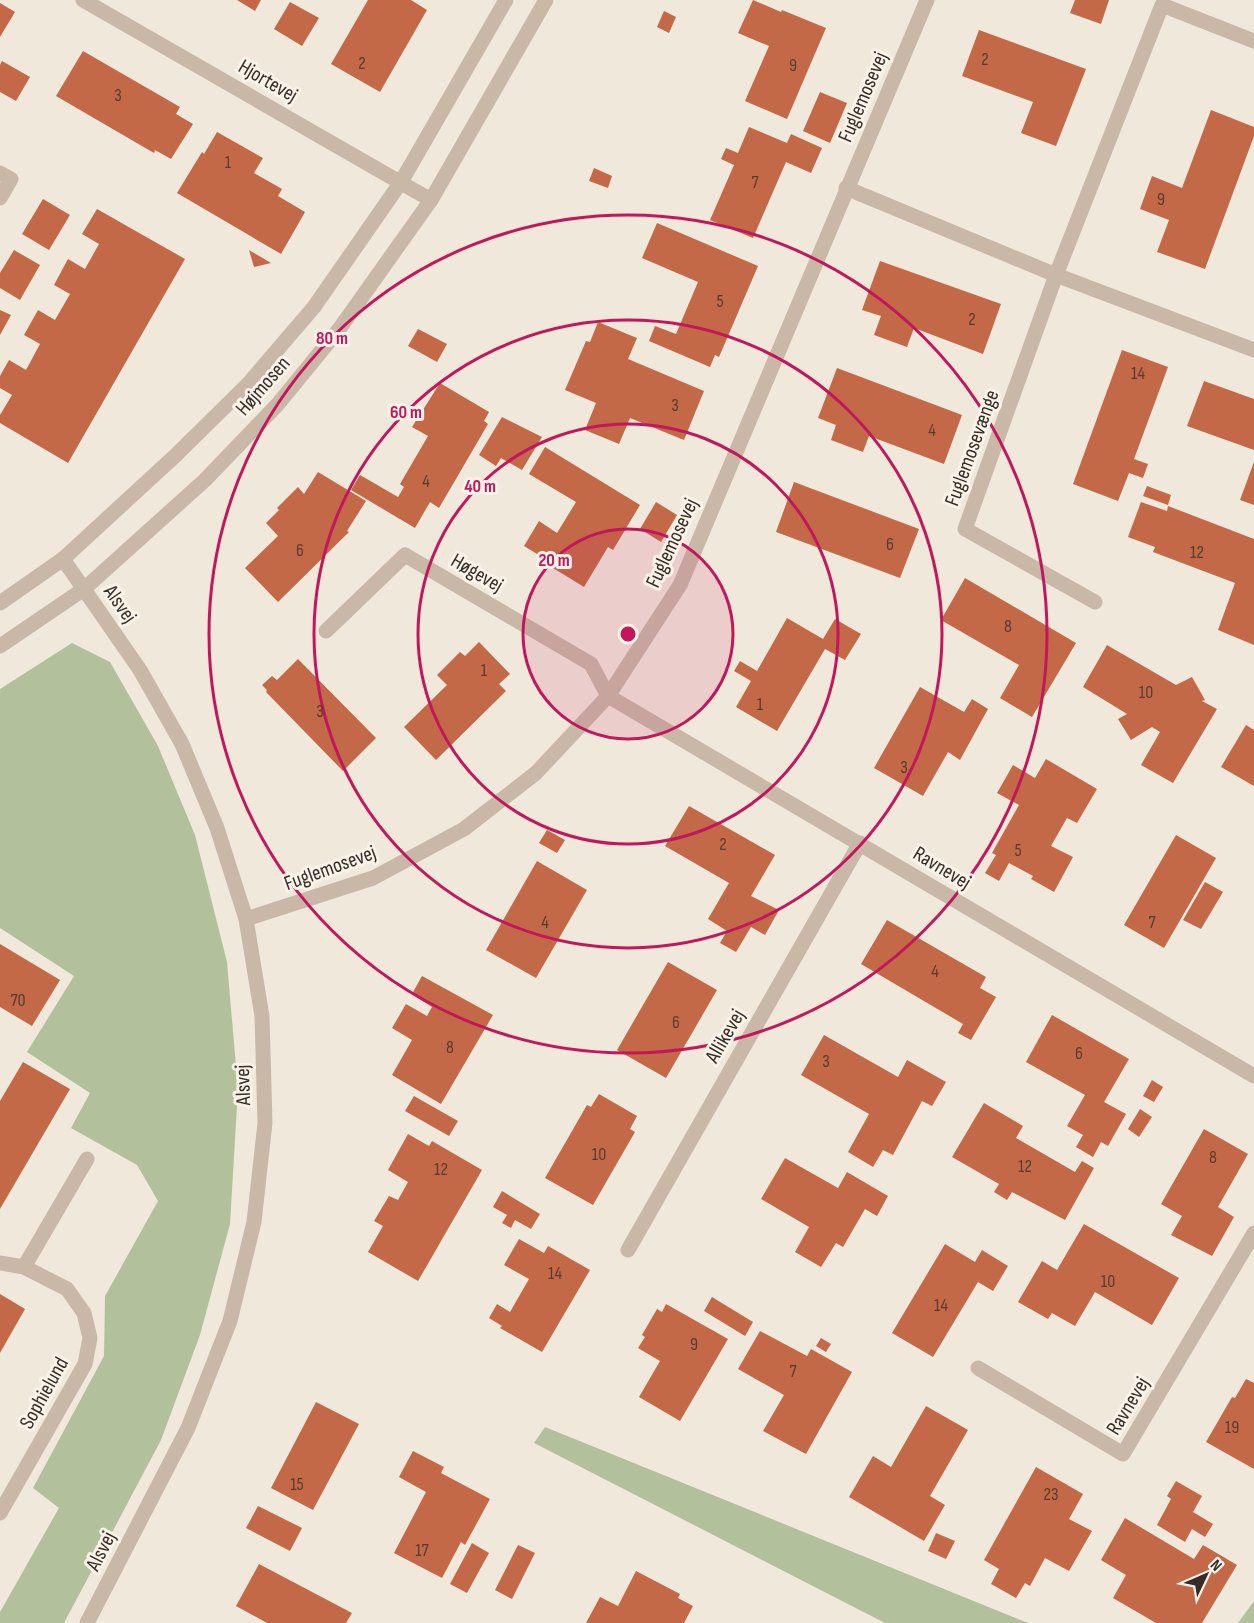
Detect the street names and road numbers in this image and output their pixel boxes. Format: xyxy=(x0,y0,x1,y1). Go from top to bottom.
street label: Fuglemosevej xyxy=(833,48,893,146)
street label: Hjortevej xyxy=(234,54,302,108)
street label: Højmosen xyxy=(231,351,295,421)
street label: Fuglemosevænge xyxy=(939,387,1005,509)
street label: Fuglemosevej xyxy=(640,494,704,592)
street label: Høgevej xyxy=(446,548,508,598)
street label: Alsvej xyxy=(97,579,142,628)
street label: Fuglemosevej xyxy=(281,840,379,896)
street label: Ravnevej xyxy=(909,841,975,895)
street label: Allikevej xyxy=(699,1005,750,1068)
street label: Alsvej xyxy=(230,1064,256,1107)
street label: Sophielund xyxy=(14,1353,74,1433)
street label: Ravnevej xyxy=(1101,1373,1155,1439)
street label: Alsvej xyxy=(80,1527,121,1576)

